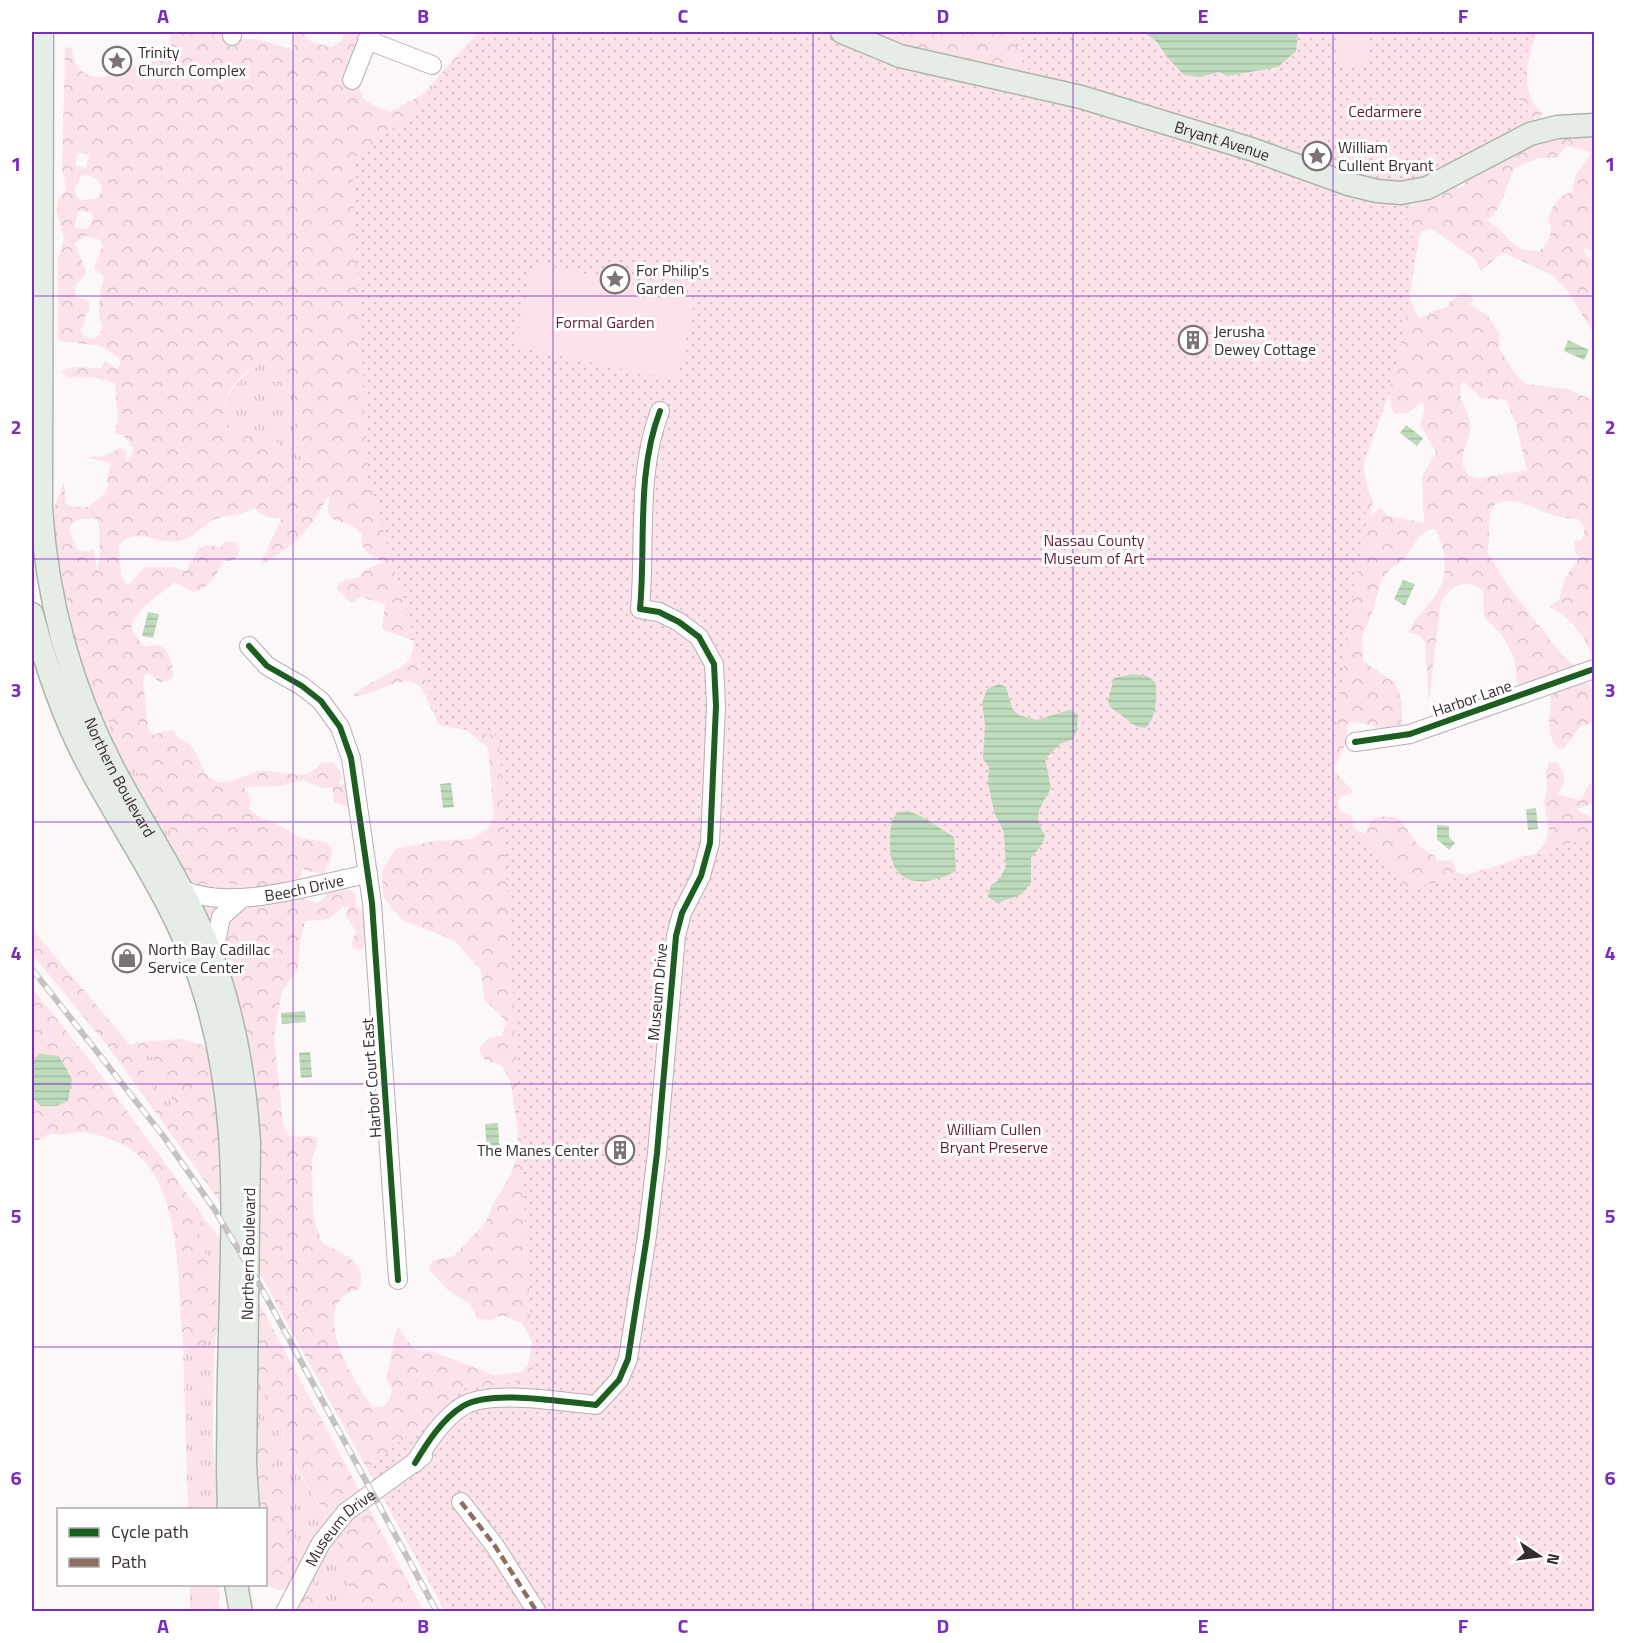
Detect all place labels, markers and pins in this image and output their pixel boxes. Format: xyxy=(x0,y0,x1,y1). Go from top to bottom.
place label: Trinity Church Complex xyxy=(138,40,246,82)
place icon: Trinity Church Complex xyxy=(101,45,133,77)
place label: William Cullent Bryant xyxy=(1338,135,1434,177)
place icon: William Cullent Bryant xyxy=(1301,140,1333,172)
place label: For Philip's Garden xyxy=(636,258,709,300)
place icon: For Philip's Garden xyxy=(599,263,631,295)
place label: Jerusha Dewey Cottage xyxy=(1214,319,1316,361)
building icon: Jerusha Dewey Cottage xyxy=(1177,324,1209,356)
place label: North Bay Cadillac Service Center xyxy=(148,937,271,979)
shop icon: North Bay Cadillac Service Center xyxy=(111,942,143,974)
building icon: The Manes Center xyxy=(604,1134,636,1166)
place label: The Manes Center xyxy=(477,1138,599,1162)

